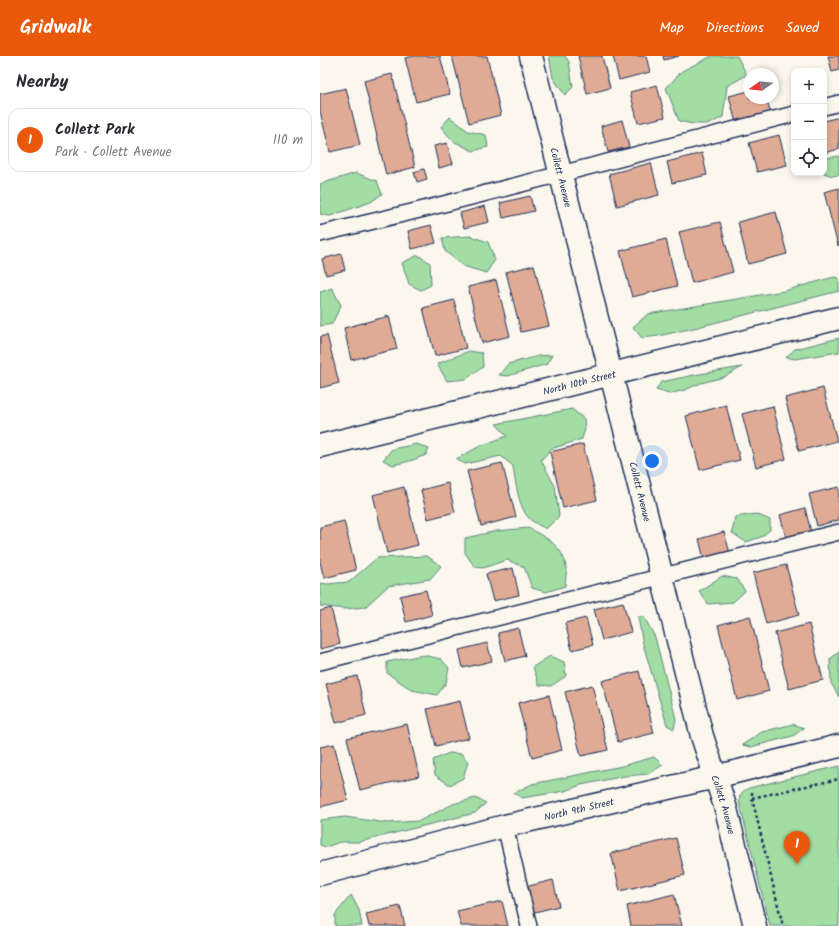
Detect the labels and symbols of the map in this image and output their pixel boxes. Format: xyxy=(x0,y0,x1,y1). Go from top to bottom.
north arrow xyxy=(743,68,779,104)
street label: Collett Avenue xyxy=(545,146,576,210)
street label: North 10th Street xyxy=(541,366,618,400)
your location xyxy=(642,451,662,471)
street label: Collett Avenue xyxy=(624,460,655,524)
street label: Collett Avenue xyxy=(706,773,739,836)
street label: North 9th Street xyxy=(543,794,616,826)
pin: 1 xyxy=(784,831,810,864)

